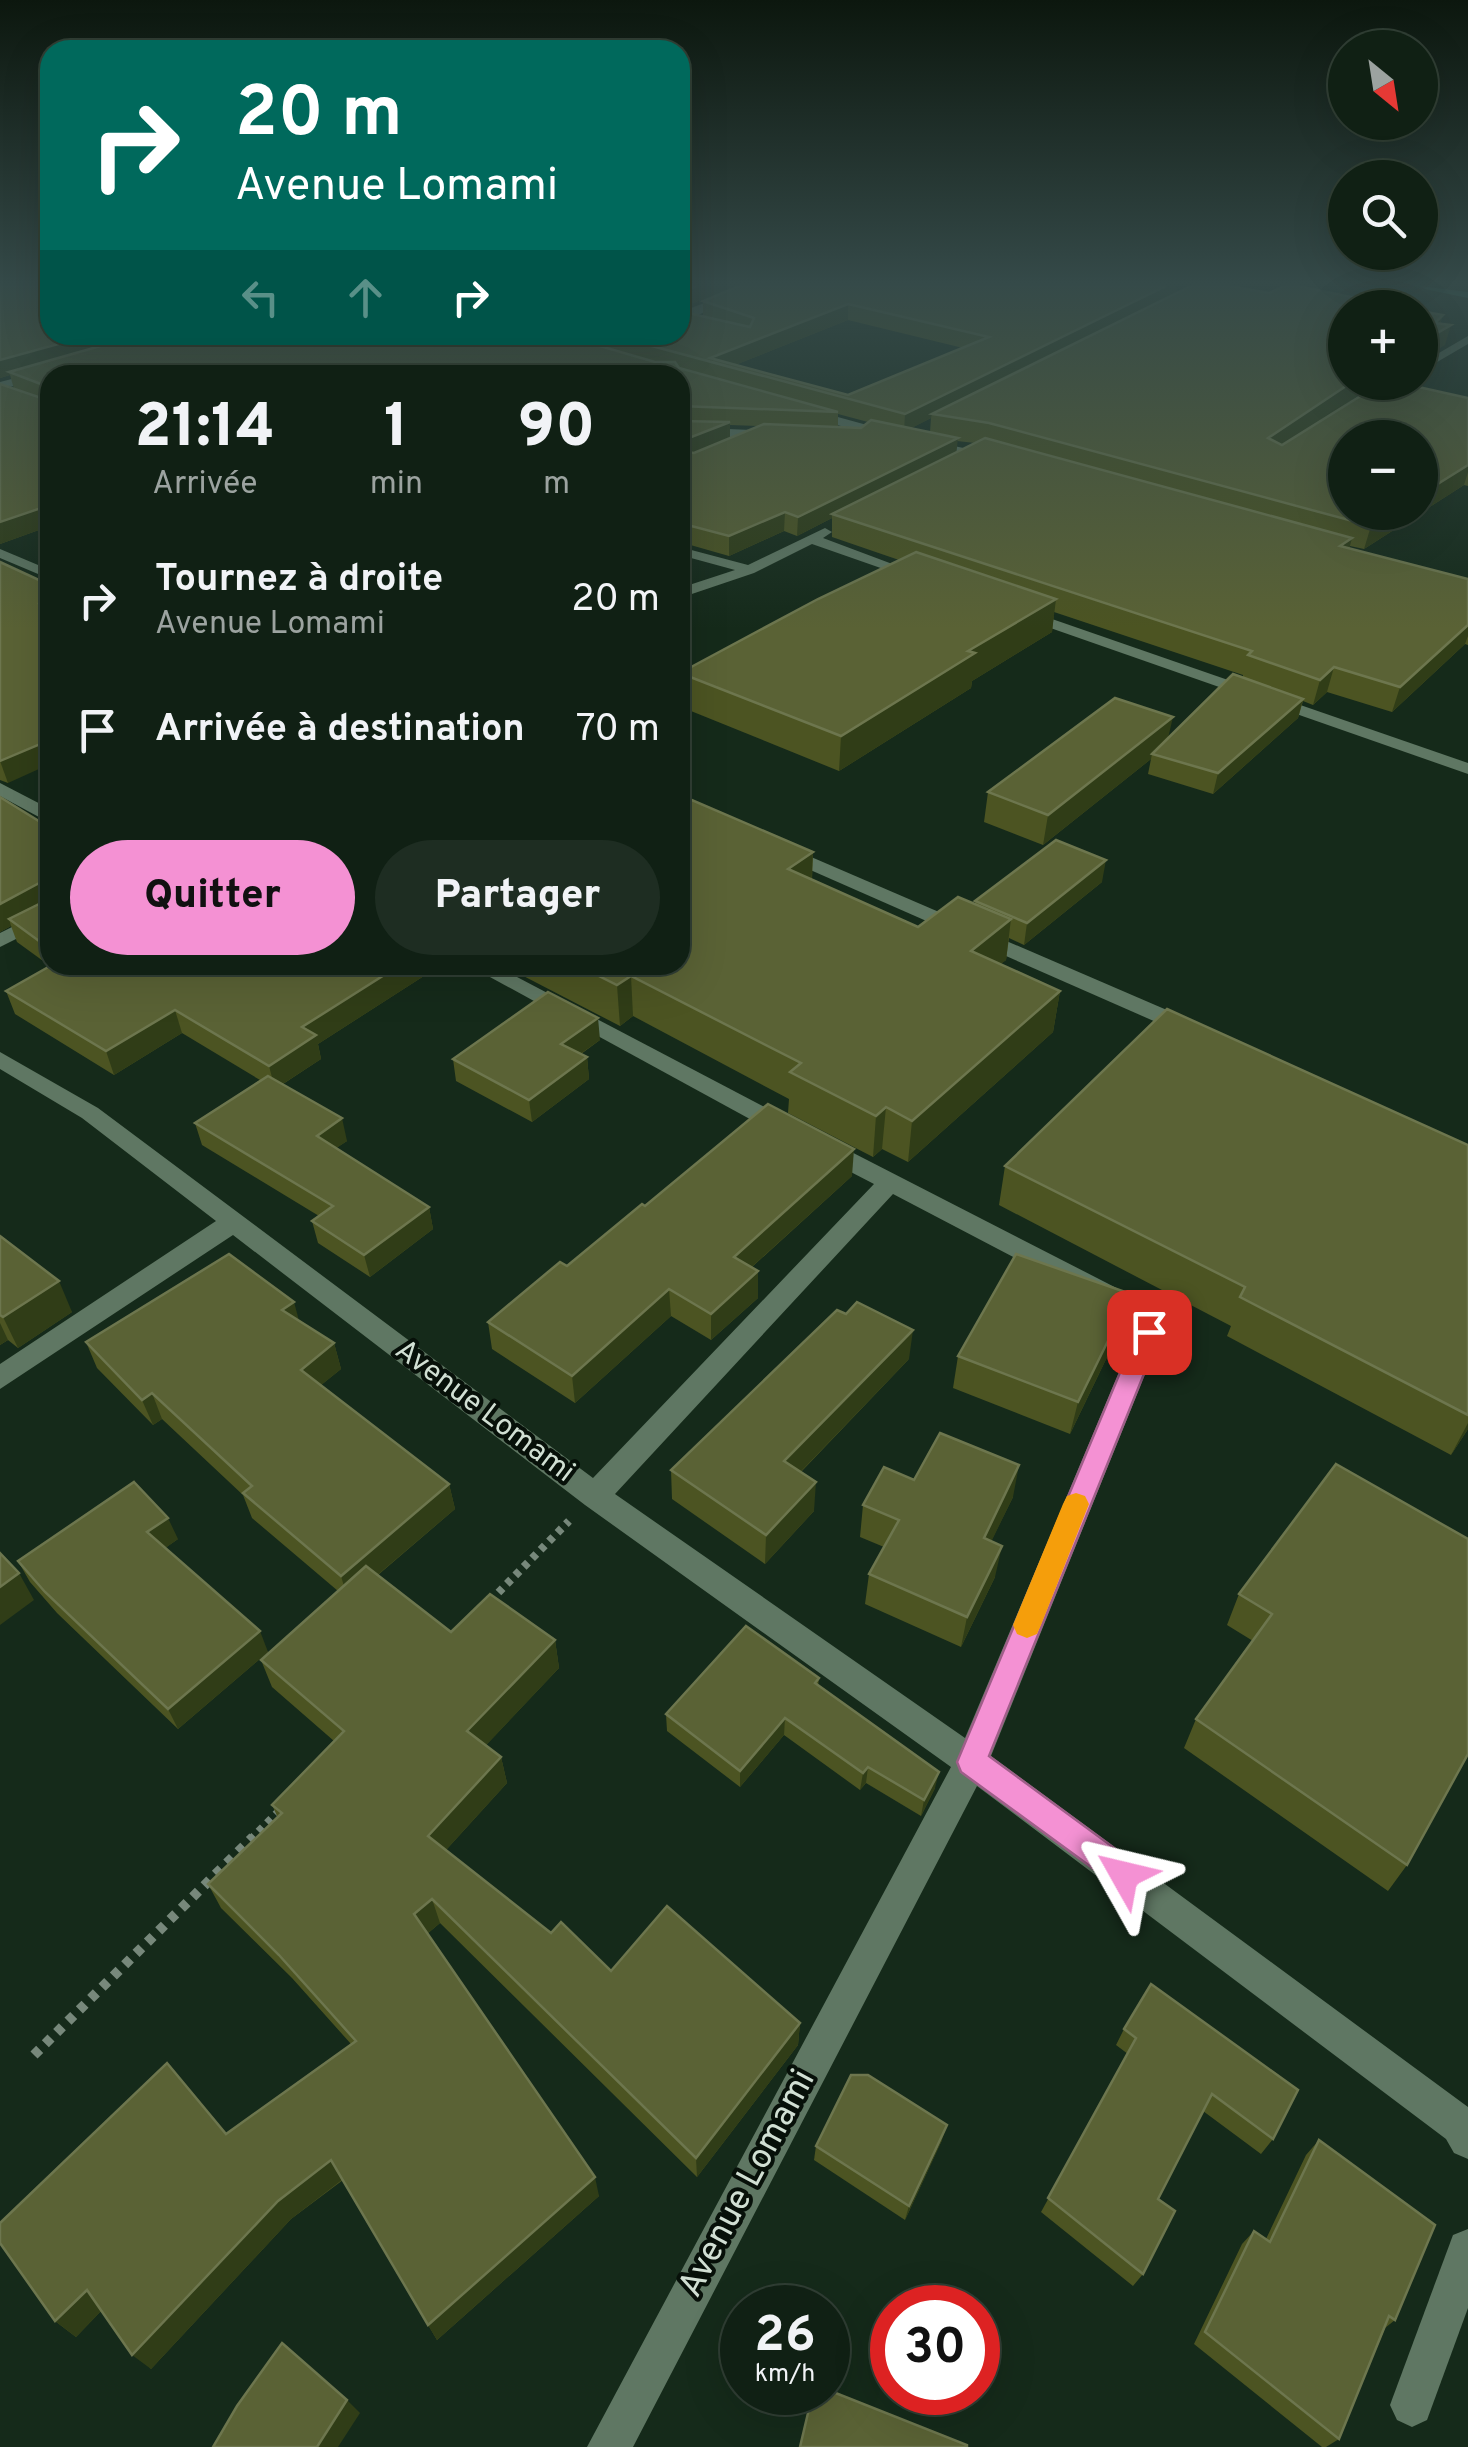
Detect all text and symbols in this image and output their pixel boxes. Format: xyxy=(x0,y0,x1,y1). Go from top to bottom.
north arrow xyxy=(1328,30,1438,140)
map controls xyxy=(1328,30,1438,530)
text: 20 m xyxy=(235,72,403,161)
icon: right xyxy=(70,80,200,210)
text: Avenue Lomami xyxy=(235,159,558,216)
button: search xyxy=(1328,160,1438,270)
icon: left xyxy=(233,270,288,325)
icon: ahead xyxy=(338,270,393,325)
icon: right xyxy=(443,270,498,325)
button: + xyxy=(1328,290,1438,400)
text: 21:14 xyxy=(135,392,275,468)
text: 1 xyxy=(384,392,409,468)
text: 90 xyxy=(518,392,595,468)
button: − xyxy=(1328,420,1438,530)
text: Arrivée xyxy=(152,465,257,505)
text: min xyxy=(370,465,423,505)
text: m xyxy=(543,465,570,505)
text: Tournez à droite xyxy=(155,556,443,605)
icon: right xyxy=(70,573,125,628)
text: 20 m xyxy=(571,576,660,625)
text: Avenue Lomami xyxy=(155,605,385,645)
icon: arrive xyxy=(70,703,125,758)
text: Arrivée à destination xyxy=(155,706,525,755)
text: 70 m xyxy=(576,706,660,755)
button: Quitter xyxy=(70,840,355,955)
button: Partager xyxy=(375,840,660,955)
pin xyxy=(1107,1290,1192,1375)
icon: arrive xyxy=(1122,1305,1177,1360)
street label: Avenue Lomami xyxy=(387,1332,581,1492)
position arrow xyxy=(1072,1823,1176,1927)
street label: Avenue Lomami xyxy=(670,2063,826,2305)
speed limit sign: 30 xyxy=(870,2285,1000,2415)
text: 26 xyxy=(754,2306,816,2369)
text: km/h xyxy=(755,2359,815,2391)

